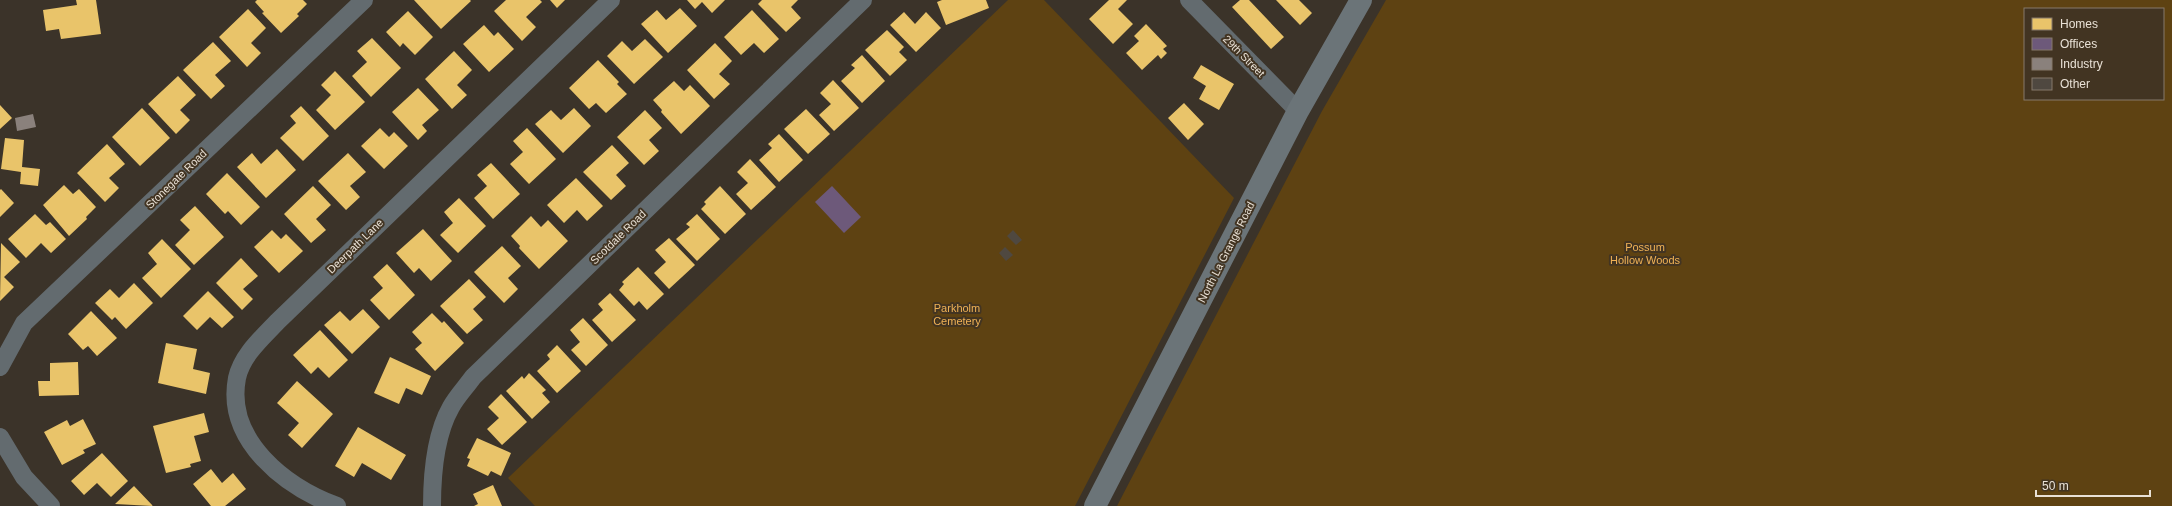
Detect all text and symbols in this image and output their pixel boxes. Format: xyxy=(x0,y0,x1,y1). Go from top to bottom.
legend xyxy=(2024,8,2164,100)
text: Homes xyxy=(2060,17,2098,31)
street label: 29th Street xyxy=(1221,33,1267,79)
text: Offices xyxy=(2060,37,2097,51)
text: Industry xyxy=(2060,57,2103,71)
text: Other xyxy=(2060,77,2090,91)
street label: Stonegate Road xyxy=(143,147,209,211)
street label: North La Grange Road xyxy=(1195,200,1257,304)
street label: Scotdale Road xyxy=(588,208,648,266)
street label: Deerpath Lane xyxy=(325,216,385,276)
park label: Possum Hollow Woods xyxy=(1610,241,1681,266)
park label: Parkholm Cemetery xyxy=(933,302,981,327)
scale bar xyxy=(2036,472,2150,498)
text: 50 m xyxy=(2042,479,2069,493)

